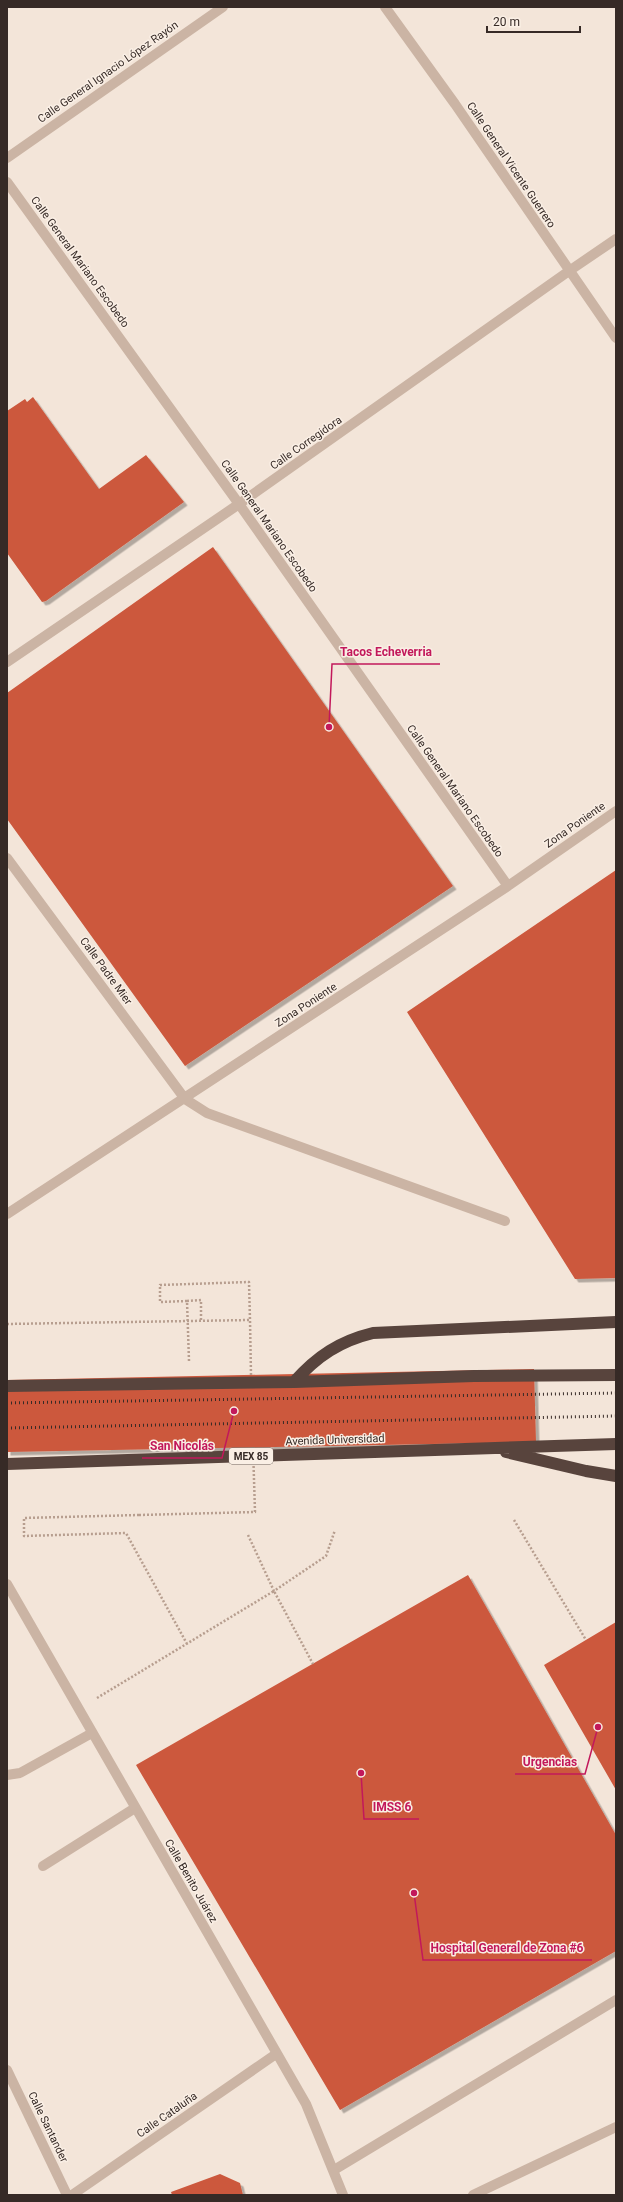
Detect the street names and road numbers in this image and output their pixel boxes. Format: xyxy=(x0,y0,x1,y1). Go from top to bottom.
street label: Calle General Ignacio López Rayón xyxy=(35,18,181,126)
street label: Calle General Vicente Guerrero xyxy=(464,100,558,230)
street label: Calle General Mariano Escobedo xyxy=(28,194,132,330)
street label: Calle Corregidora xyxy=(268,413,344,473)
street label: Calle General Mariano Escobedo xyxy=(218,457,320,595)
street label: Calle General Mariano Escobedo xyxy=(404,722,506,860)
street label: Zona Poniente xyxy=(542,799,608,851)
street label: Calle Padre Mier xyxy=(77,935,135,1007)
street label: Zona Poniente xyxy=(273,980,339,1030)
street label: Avenida Universidad xyxy=(285,1432,385,1448)
road number: MEX 85 xyxy=(229,1448,273,1464)
street label: Calle Benito Juárez xyxy=(162,1837,220,1925)
street label: Calle Cataluña xyxy=(134,2089,200,2141)
street label: Calle Santander xyxy=(25,2090,71,2165)

